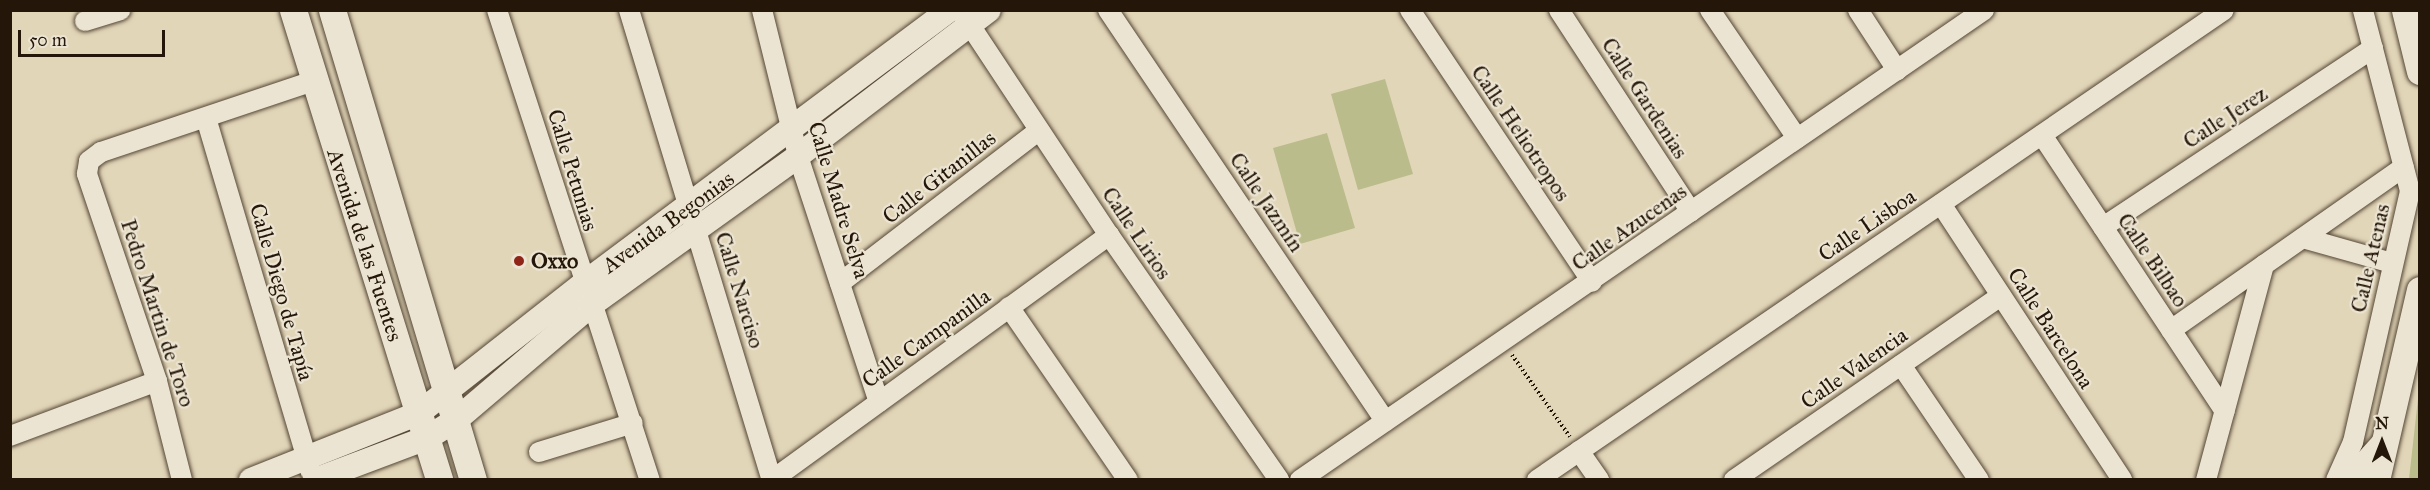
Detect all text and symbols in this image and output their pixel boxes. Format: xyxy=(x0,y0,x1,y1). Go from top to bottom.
scale bar xyxy=(21,18,168,56)
text: 50 m xyxy=(29,29,67,51)
street label: Calle Gardenias xyxy=(1596,33,1694,163)
street label: Calle Heliotropos xyxy=(1466,60,1576,206)
street label: Calle Jerez xyxy=(2178,80,2272,154)
street label: Calle Petunias xyxy=(542,106,604,234)
street label: Calle Madre Selva xyxy=(803,119,875,281)
street label: Calle Gitanillas xyxy=(877,125,1001,229)
street label: Avenida de las Fuentes xyxy=(321,145,409,345)
street label: Calle Jazmín xyxy=(1224,147,1310,257)
street label: Avenida Begonias xyxy=(597,165,739,279)
street label: Calle Azucenas xyxy=(1566,178,1692,276)
street label: Calle Lirios xyxy=(1096,182,1178,284)
street label: Calle Lisboa xyxy=(1813,183,1921,267)
street label: Calle Diego de Tapía xyxy=(244,200,320,384)
street label: Calle Atenas xyxy=(2345,201,2395,315)
street label: Calle Bilbao xyxy=(2112,208,2194,312)
street label: Pedro Martin de Toro xyxy=(115,216,201,410)
street label: Calle Narciso xyxy=(710,229,770,351)
place label: Oxxo xyxy=(531,248,578,274)
marker: Oxxo xyxy=(512,254,526,268)
street label: Calle Barcelona xyxy=(2002,263,2100,393)
street label: Calle Campanilla xyxy=(857,283,995,393)
street label: Calle Valencia xyxy=(1795,321,1913,415)
north arrow xyxy=(2352,412,2412,472)
text: N xyxy=(2375,414,2389,433)

